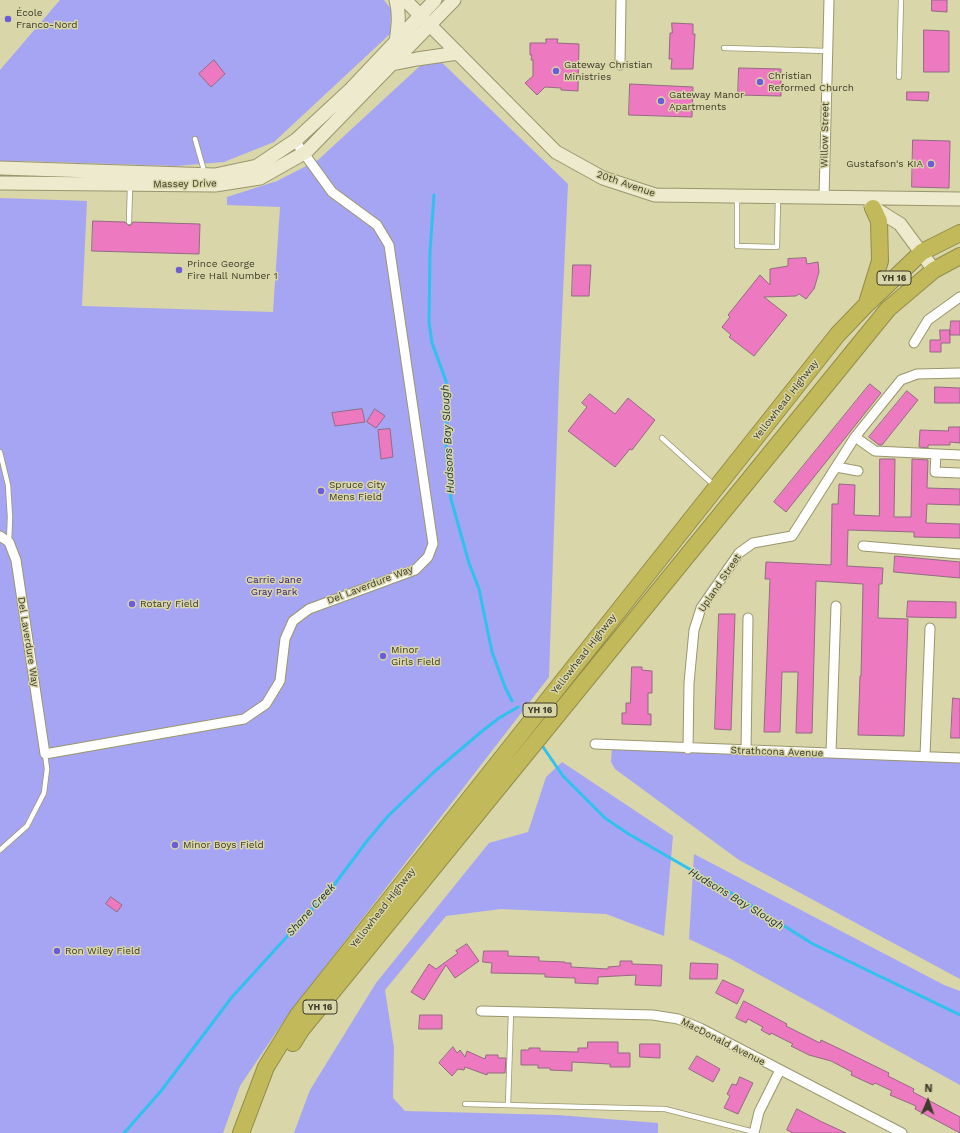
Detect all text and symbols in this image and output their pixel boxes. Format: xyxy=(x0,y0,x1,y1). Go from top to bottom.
place label: École Franco-Nord xyxy=(16,7,78,30)
marker: École Franco-Nord xyxy=(3,14,13,24)
place label: Gateway Christian Ministries xyxy=(564,59,652,82)
marker: Gateway Christian Ministries xyxy=(551,66,561,76)
place label: Christian Reformed Church xyxy=(768,70,854,94)
marker: Christian Reformed Church xyxy=(755,77,765,87)
place label: Gateway Manor Apartments xyxy=(669,89,744,112)
marker: Gateway Manor Apartments xyxy=(656,96,666,106)
street label: Willow Street xyxy=(818,102,832,168)
place label: Gustafson's KIA xyxy=(846,158,923,170)
marker: Gustafson's KIA xyxy=(926,159,936,169)
street label: 20th Avenue xyxy=(595,168,657,200)
street label: Massey Drive xyxy=(153,177,217,191)
place label: Prince George Fire Hall Number 1 xyxy=(187,258,278,282)
marker: Prince George Fire Hall Number 1 xyxy=(174,265,184,275)
road number: YH 16 xyxy=(877,271,911,285)
street label: Yellowhead Highway xyxy=(751,357,821,443)
water label: Hudsons Bay Slough xyxy=(439,384,457,494)
place label: Spruce City Mens Field xyxy=(329,479,386,502)
marker: Spruce City Mens Field xyxy=(316,486,326,496)
street label: Upland Street xyxy=(696,551,744,615)
street label: Del Laverdure Way xyxy=(325,563,415,607)
park label: Carrie Jane Gray Park xyxy=(246,574,302,598)
street label: Del Laverdure Way xyxy=(15,596,41,688)
place label: Rotary Field xyxy=(140,598,199,610)
marker: Rotary Field xyxy=(127,599,137,609)
street label: Yellowhead Highway xyxy=(549,611,619,697)
place label: Minor Girls Field xyxy=(391,644,441,668)
marker: Minor Girls Field xyxy=(378,651,388,661)
road number: YH 16 xyxy=(523,703,557,717)
street label: Strathcona Avenue xyxy=(731,744,823,760)
place label: Minor Boys Field xyxy=(183,839,264,851)
marker: Minor Boys Field xyxy=(170,840,180,850)
street label: Yellowhead Highway xyxy=(348,865,418,951)
water label: Hudsons Bay Slough xyxy=(686,865,786,933)
water label: Shane Creek xyxy=(284,881,338,939)
place label: Ron Wiley Field xyxy=(65,945,140,957)
marker: Ron Wiley Field xyxy=(52,946,62,956)
road number: YH 16 xyxy=(303,1000,337,1014)
street label: MacDonald Avenue xyxy=(679,1016,767,1068)
north arrow xyxy=(908,1081,948,1121)
text: N xyxy=(924,1082,933,1095)

